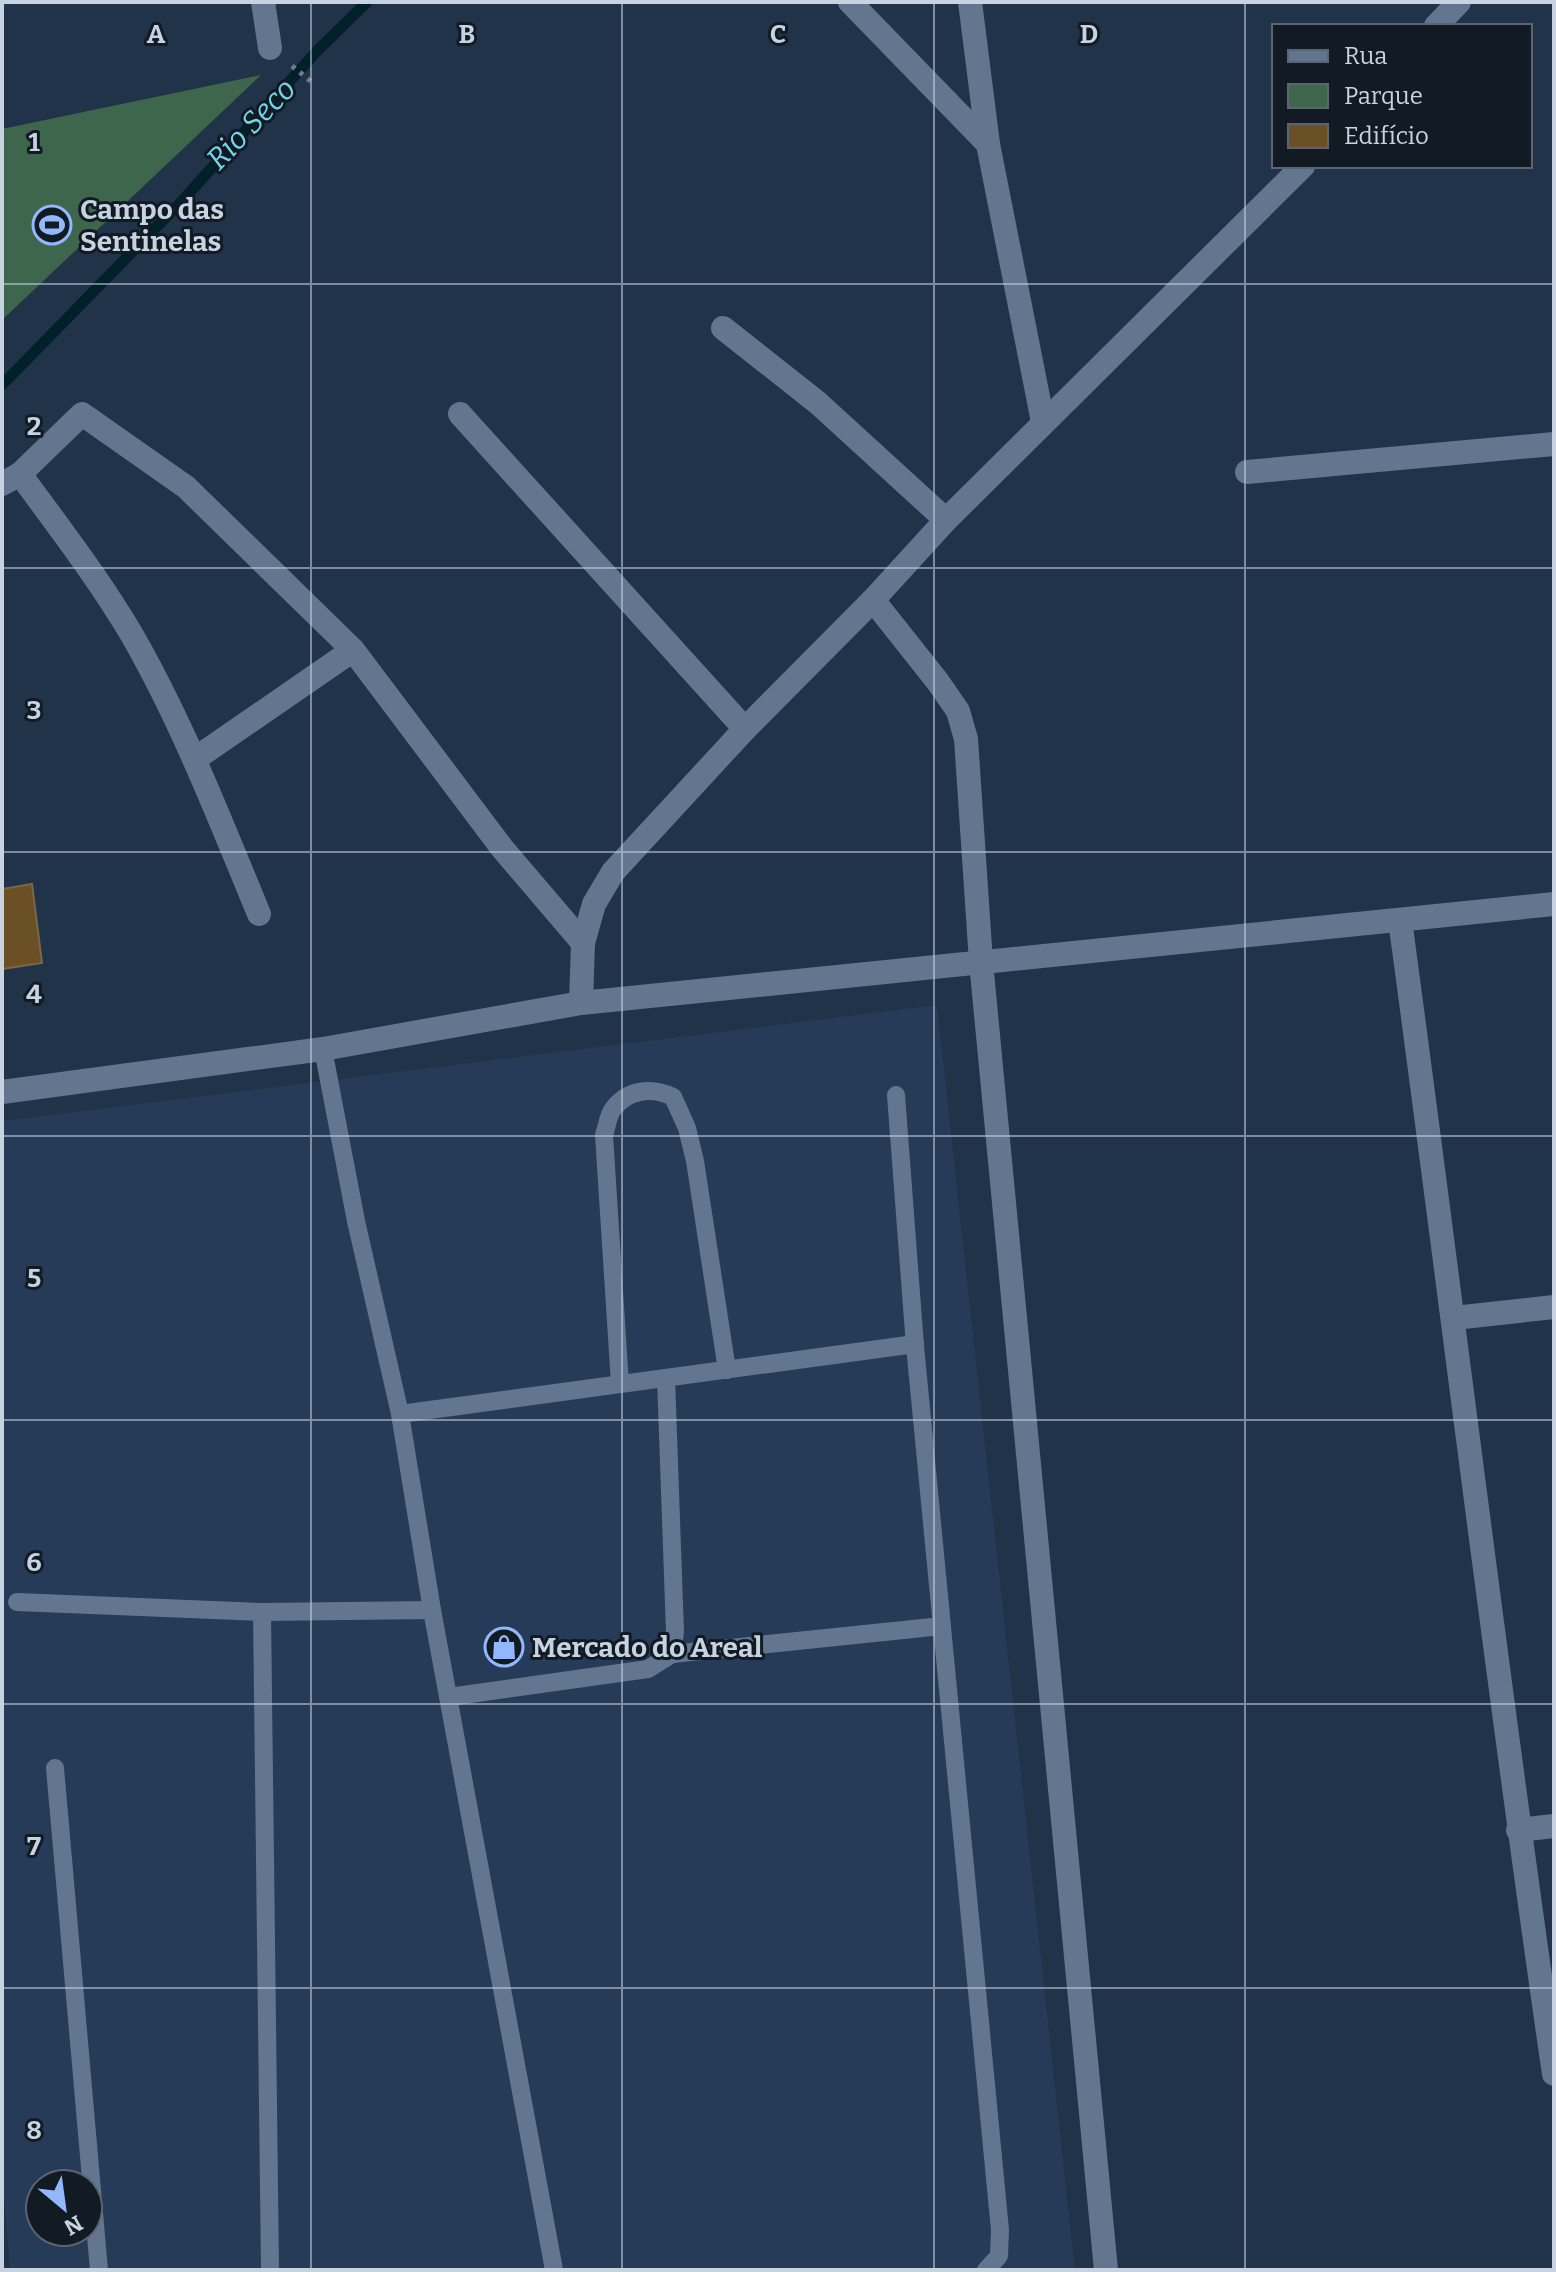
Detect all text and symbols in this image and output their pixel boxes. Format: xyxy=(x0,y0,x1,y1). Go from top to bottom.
text: A xyxy=(147,19,166,50)
text: B xyxy=(459,19,475,50)
text: C xyxy=(770,19,786,50)
text: D xyxy=(1080,19,1098,50)
legend xyxy=(1272,24,1532,168)
text: Rua xyxy=(1344,42,1387,70)
water label: Rio Seco xyxy=(199,71,303,177)
text: Parque xyxy=(1344,82,1423,110)
text: Edifício xyxy=(1344,122,1429,150)
text: 1 xyxy=(28,127,40,158)
place label: Campo das Sentinelas xyxy=(80,193,224,258)
sports icon: Campo das Sentinelas xyxy=(31,204,73,246)
text: 2 xyxy=(27,411,41,442)
text: 3 xyxy=(27,695,41,726)
text: 4 xyxy=(26,979,42,1010)
text: 5 xyxy=(27,1263,41,1294)
text: 6 xyxy=(26,1547,42,1578)
shop icon: Mercado do Areal xyxy=(483,1626,525,1668)
place label: Mercado do Areal xyxy=(532,1631,763,1664)
text: 7 xyxy=(27,1831,41,1862)
text: 8 xyxy=(26,2115,42,2146)
north arrow xyxy=(24,2168,104,2248)
text: N xyxy=(59,2209,87,2241)

